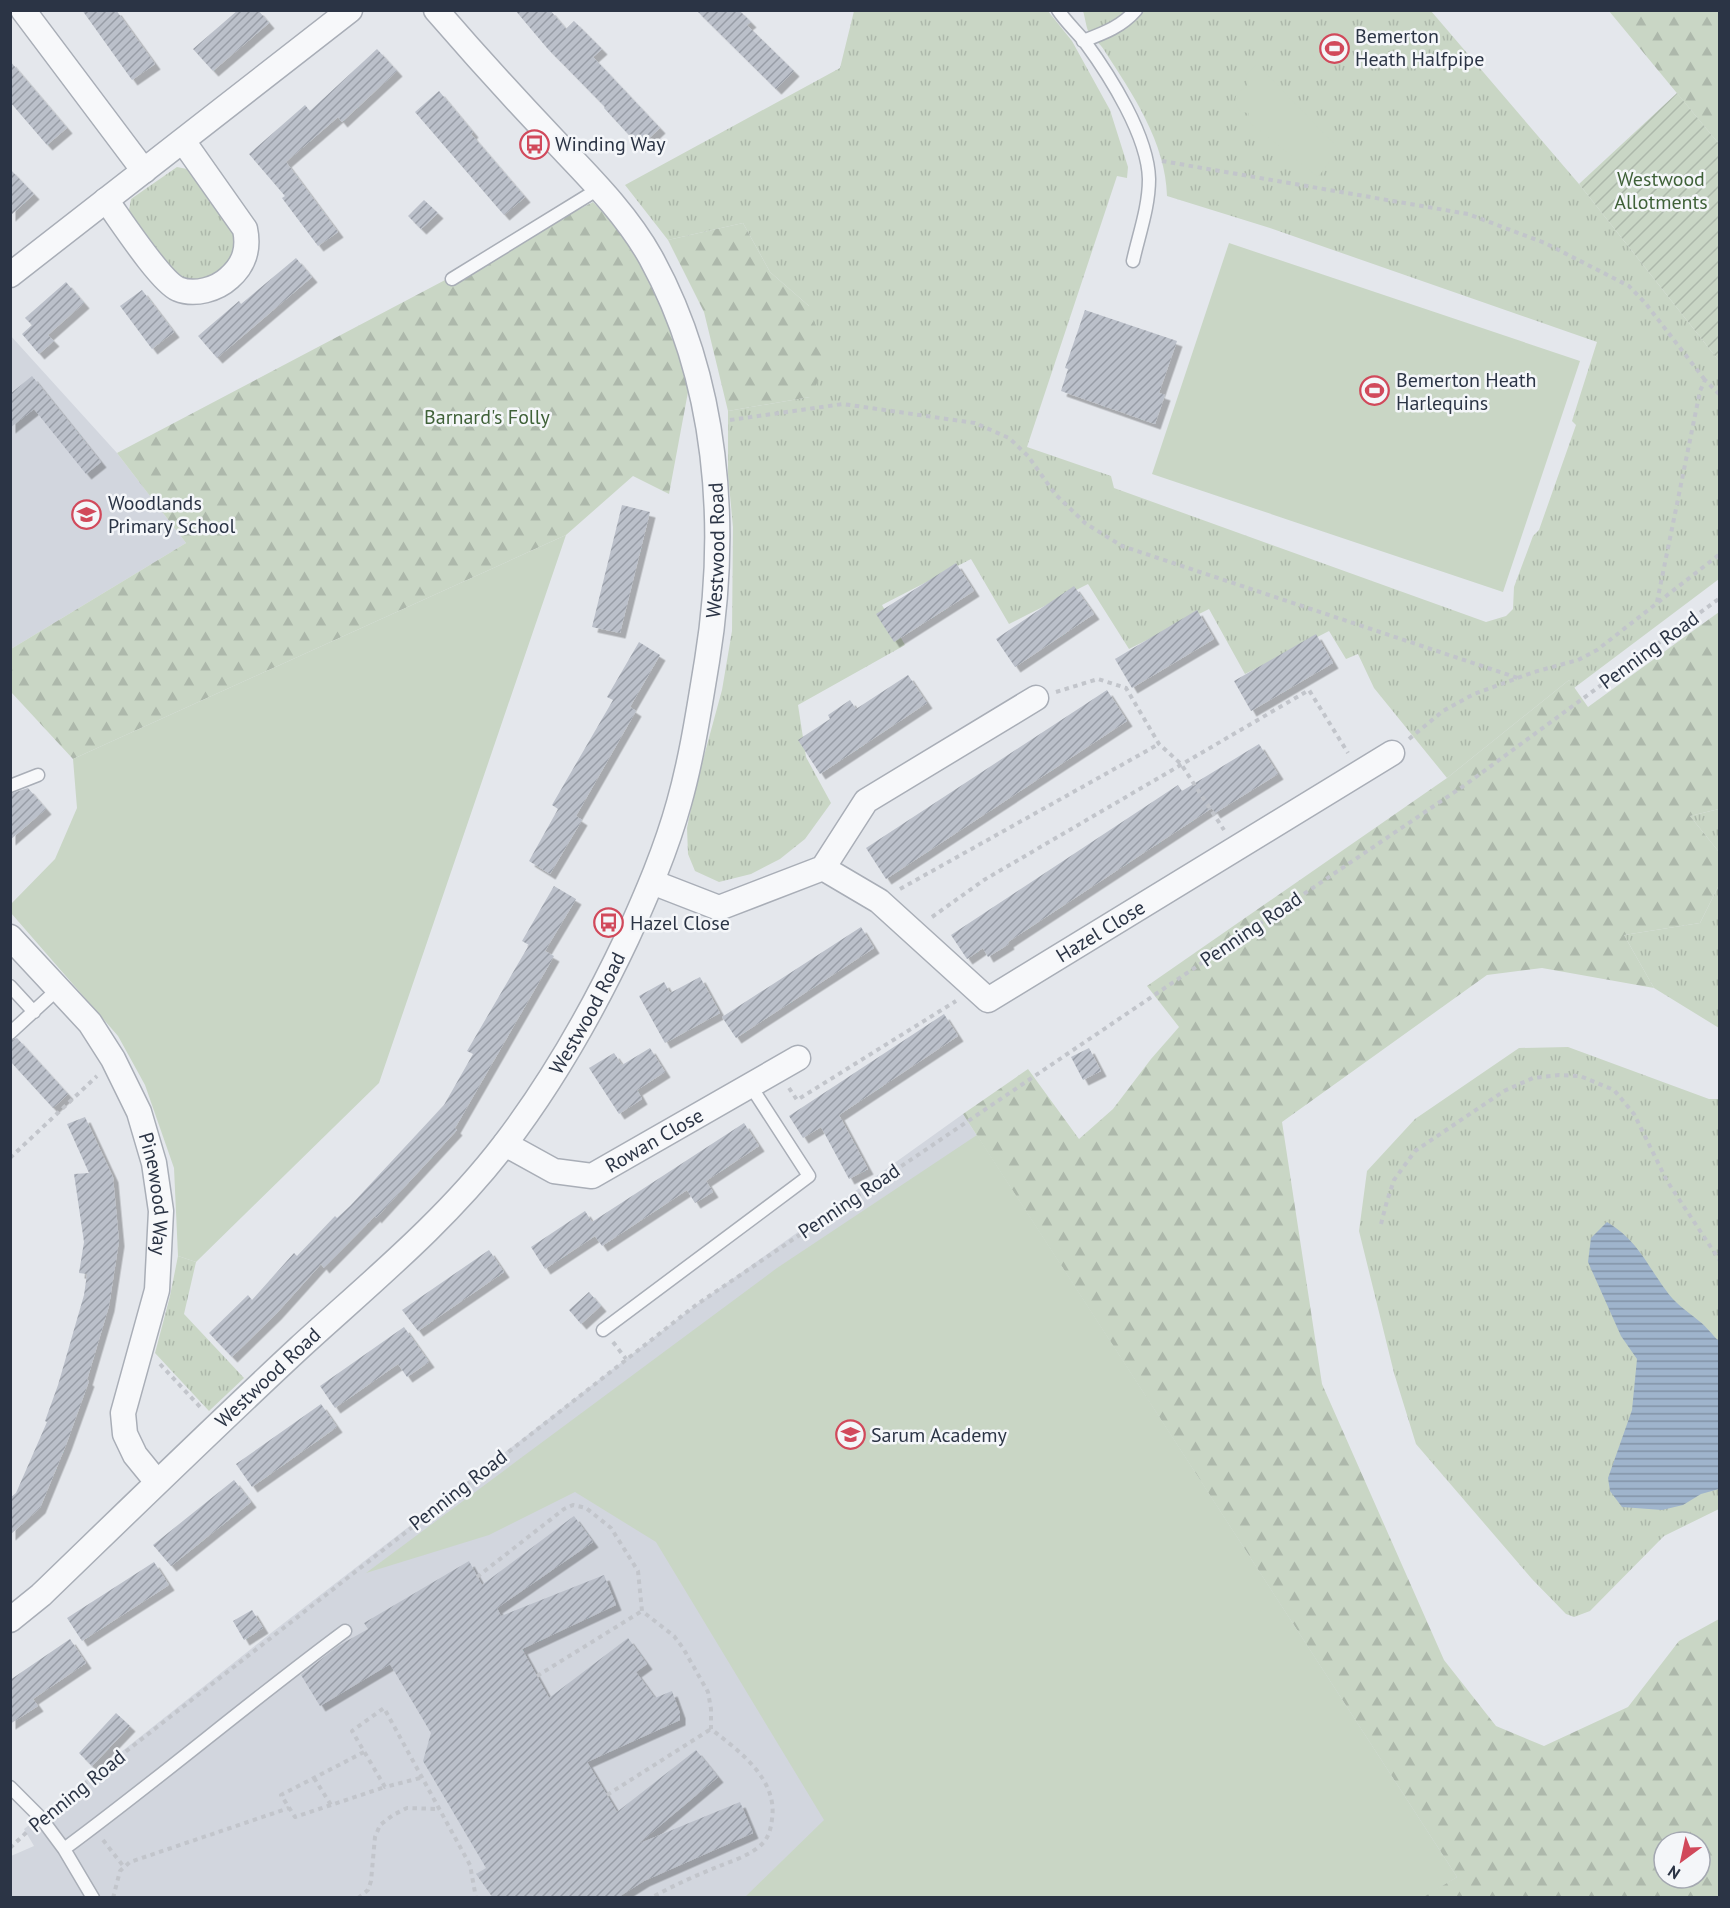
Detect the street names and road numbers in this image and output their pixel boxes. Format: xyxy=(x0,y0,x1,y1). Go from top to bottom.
street label: Westwood Road xyxy=(700,482,730,619)
street label: Penning Road xyxy=(1594,605,1704,695)
street label: Penning Road xyxy=(1195,885,1307,973)
street label: Hazel Close xyxy=(1051,894,1150,968)
street label: Westwood Road xyxy=(543,948,631,1079)
street label: Rowan Close xyxy=(600,1102,708,1179)
street label: Pinewood Way xyxy=(133,1129,174,1256)
street label: Penning Road xyxy=(793,1157,905,1245)
street label: Westwood Road xyxy=(209,1322,326,1433)
street label: Penning Road xyxy=(404,1444,512,1536)
street label: Penning Road xyxy=(23,1744,131,1838)

